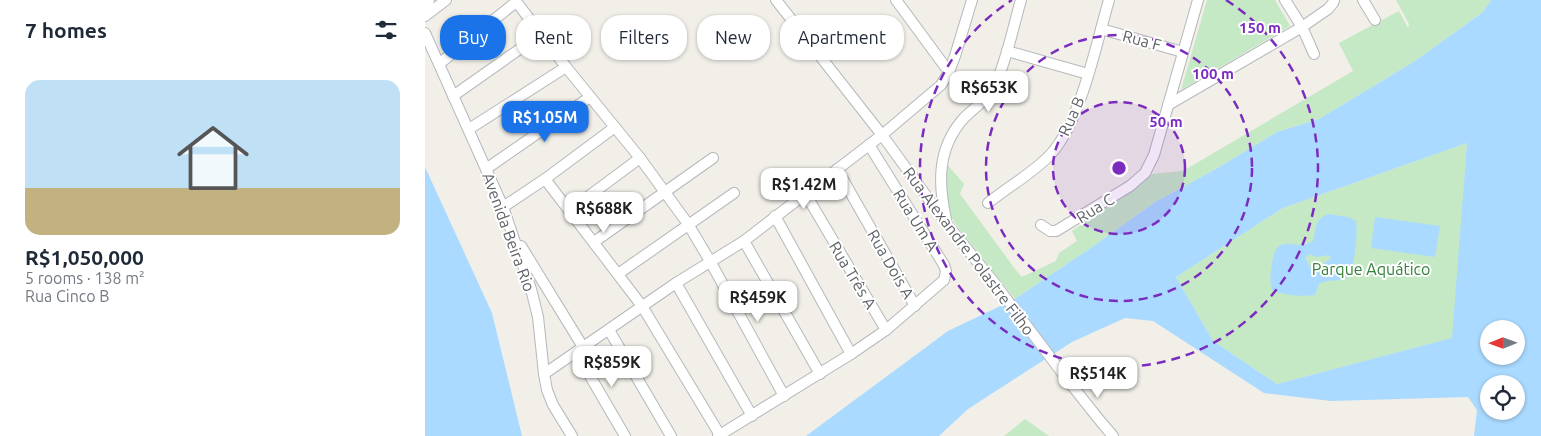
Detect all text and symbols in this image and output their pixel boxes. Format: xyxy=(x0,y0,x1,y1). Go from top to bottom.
chip: Buy xyxy=(440,15,506,60)
chip: Rent xyxy=(516,15,591,60)
chip: Filters xyxy=(601,15,687,60)
chip: New xyxy=(697,15,770,60)
chip: Apartment xyxy=(780,15,904,60)
icon: filters xyxy=(372,16,400,44)
text: 7 homes xyxy=(25,18,107,42)
text: 150 m xyxy=(1239,19,1281,36)
street label: Rua F xyxy=(1121,26,1163,54)
text: 100 m xyxy=(1192,65,1234,82)
pin: R$653K xyxy=(948,70,1030,113)
text: R$653K xyxy=(960,78,1018,96)
street label: Rua B xyxy=(1054,94,1088,138)
pin: R$1.05M xyxy=(499,100,591,143)
text: R$1.05M xyxy=(513,108,577,126)
icon: home xyxy=(168,113,258,203)
text: 50 m xyxy=(1149,113,1183,130)
centre of rings xyxy=(1110,159,1128,177)
street label: Rua Alexandre Polastre Filho xyxy=(900,163,1038,339)
pin: R$1.42M xyxy=(758,168,850,210)
street label: Avenida Beira Rio xyxy=(479,170,539,294)
text: R$1.42M xyxy=(772,175,836,193)
street label: Rua Um A xyxy=(890,186,942,255)
street label: Rua C xyxy=(1073,189,1117,226)
pin: R$688K xyxy=(563,192,645,234)
text: R$688K xyxy=(575,199,633,217)
street label: Rua Dois A xyxy=(864,226,918,302)
street label: Rua Três A xyxy=(826,238,880,312)
text: R$1,050,000 xyxy=(25,245,144,269)
park label: Parque Aquático xyxy=(1312,260,1430,278)
text: 5 rooms · 138 m² xyxy=(25,269,145,287)
pin: R$459K xyxy=(717,280,799,323)
text: Rua Cinco B xyxy=(25,287,109,305)
text: R$459K xyxy=(729,288,787,306)
north arrow xyxy=(1480,320,1525,365)
map controls xyxy=(1480,320,1525,420)
pin: R$859K xyxy=(571,346,653,388)
text: R$859K xyxy=(583,353,641,371)
pin: R$514K xyxy=(1057,356,1139,399)
text: R$514K xyxy=(1069,364,1127,382)
button: locate xyxy=(1480,375,1525,420)

